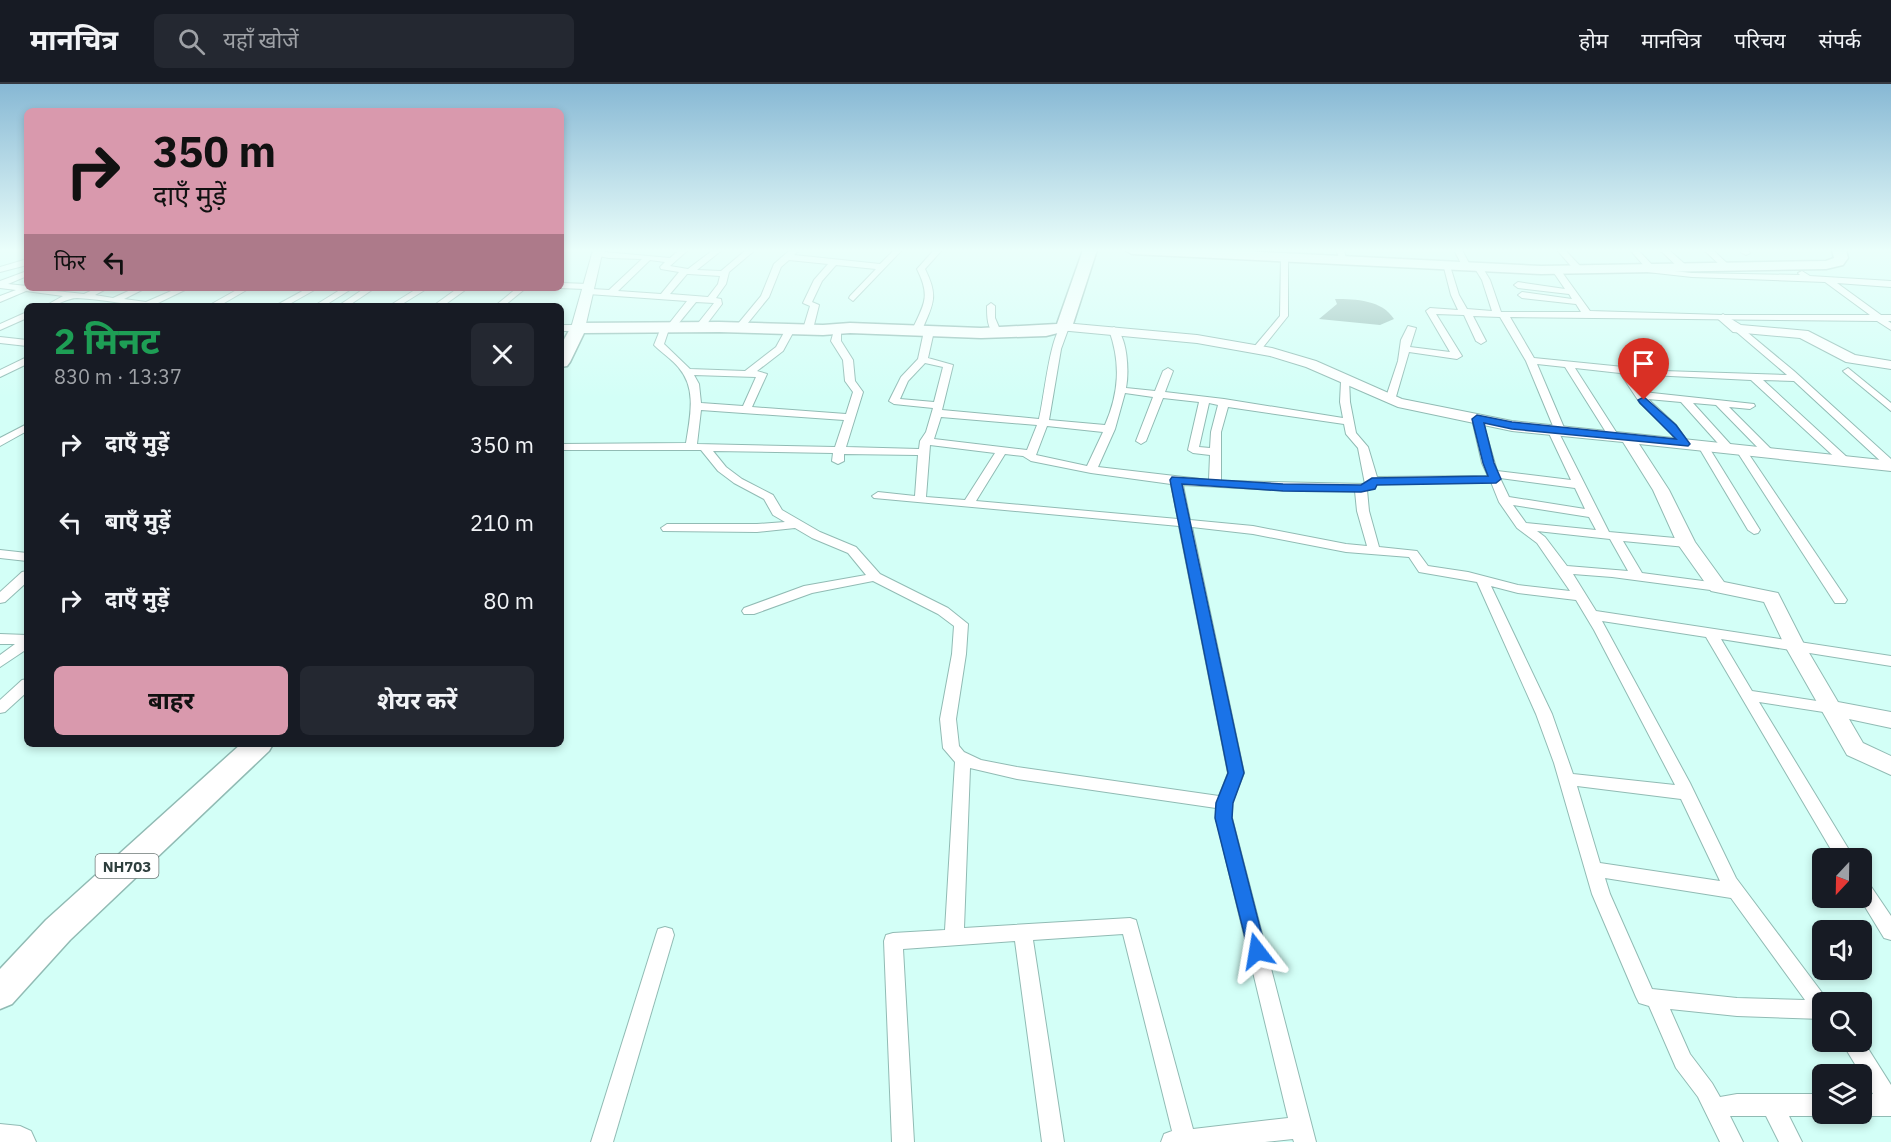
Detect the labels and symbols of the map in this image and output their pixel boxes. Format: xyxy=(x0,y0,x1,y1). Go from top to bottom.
pin xyxy=(1618,338,1669,400)
north arrow xyxy=(1812,848,1872,908)
road number: NH703 xyxy=(96,854,158,878)
position arrow xyxy=(1225,919,1289,983)

